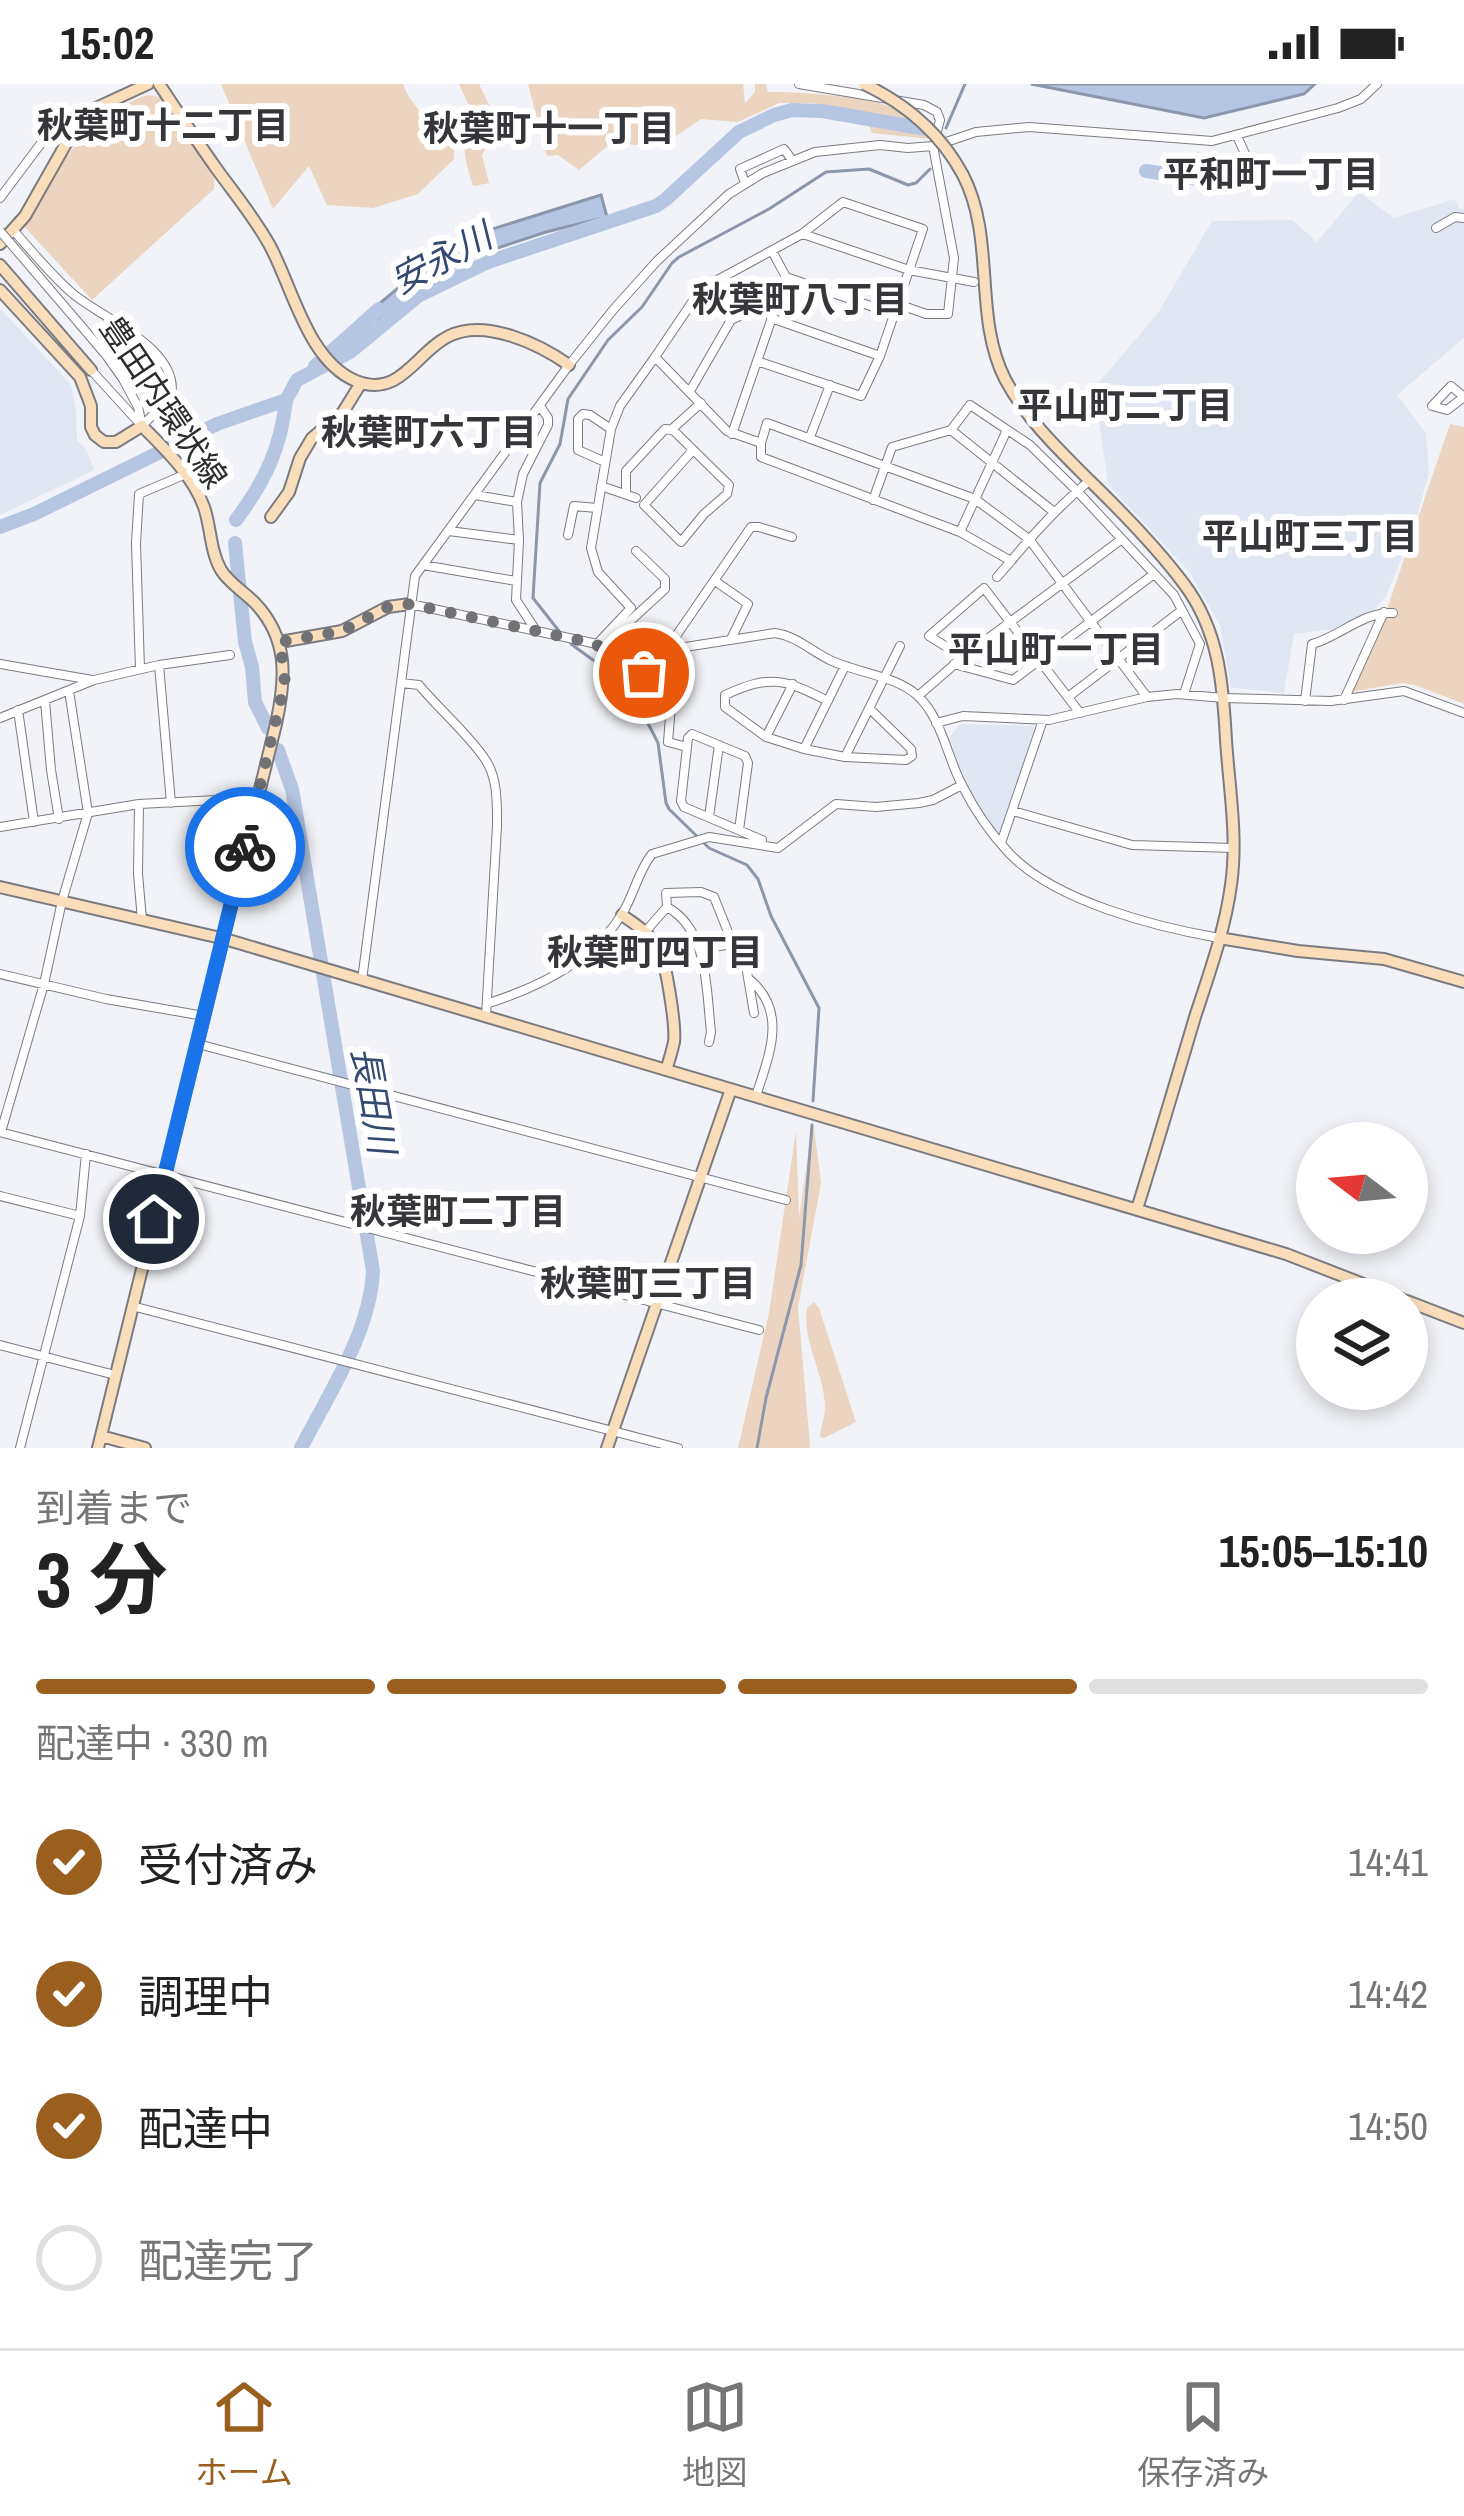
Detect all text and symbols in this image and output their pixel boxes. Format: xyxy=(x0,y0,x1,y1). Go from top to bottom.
text: 15:02 xyxy=(60,12,154,73)
district label: 秋葉町十二丁目 xyxy=(37,101,289,149)
district label: 秋葉町十一丁目 xyxy=(423,104,675,152)
district label: 平和町一丁目 xyxy=(1163,150,1379,198)
water label: 安永川 xyxy=(382,210,503,305)
district label: 秋葉町八丁目 xyxy=(692,275,908,323)
street label: 豊田内環状線 xyxy=(90,308,238,496)
district label: 平山町二丁目 xyxy=(1017,381,1233,429)
district label: 秋葉町六丁目 xyxy=(321,408,537,456)
district label: 平山町三丁目 xyxy=(1202,512,1418,560)
pin xyxy=(593,622,695,724)
district label: 平山町一丁目 xyxy=(948,625,1164,673)
icon: bag xyxy=(611,640,677,706)
courier xyxy=(185,787,305,907)
icon: bike xyxy=(212,814,278,880)
district label: 秋葉町四丁目 xyxy=(547,928,763,976)
water label: 長田川 xyxy=(341,1043,408,1161)
north arrow xyxy=(1296,1122,1428,1254)
map controls xyxy=(1296,1122,1428,1410)
pin xyxy=(103,1168,205,1270)
icon: home xyxy=(121,1186,187,1252)
district label: 秋葉町二丁目 xyxy=(350,1187,566,1235)
district label: 秋葉町三丁目 xyxy=(540,1259,756,1307)
button: layers xyxy=(1296,1278,1428,1410)
text: 到着まで xyxy=(36,1482,192,1534)
text: 15:05–15:10 xyxy=(1219,1520,1428,1581)
text: 3 分 xyxy=(36,1526,167,1631)
text: 配達中 · 330 m xyxy=(36,1717,269,1769)
icon: check xyxy=(36,1829,102,1895)
text: 受付済み xyxy=(138,1834,318,1895)
text: 14:41 xyxy=(1348,1836,1428,1888)
icon: check xyxy=(36,1961,102,2027)
text: 調理中 xyxy=(138,1966,273,2027)
text: 14:42 xyxy=(1348,1968,1428,2020)
icon: check xyxy=(36,2093,102,2159)
text: 配達中 xyxy=(138,2098,273,2159)
text: 14:50 xyxy=(1348,2100,1428,2152)
text: 配達完了 xyxy=(138,2230,318,2291)
tab: ホーム xyxy=(195,2374,293,2494)
tab: 地図 xyxy=(682,2374,748,2494)
tab: 保存済み xyxy=(1137,2374,1269,2494)

